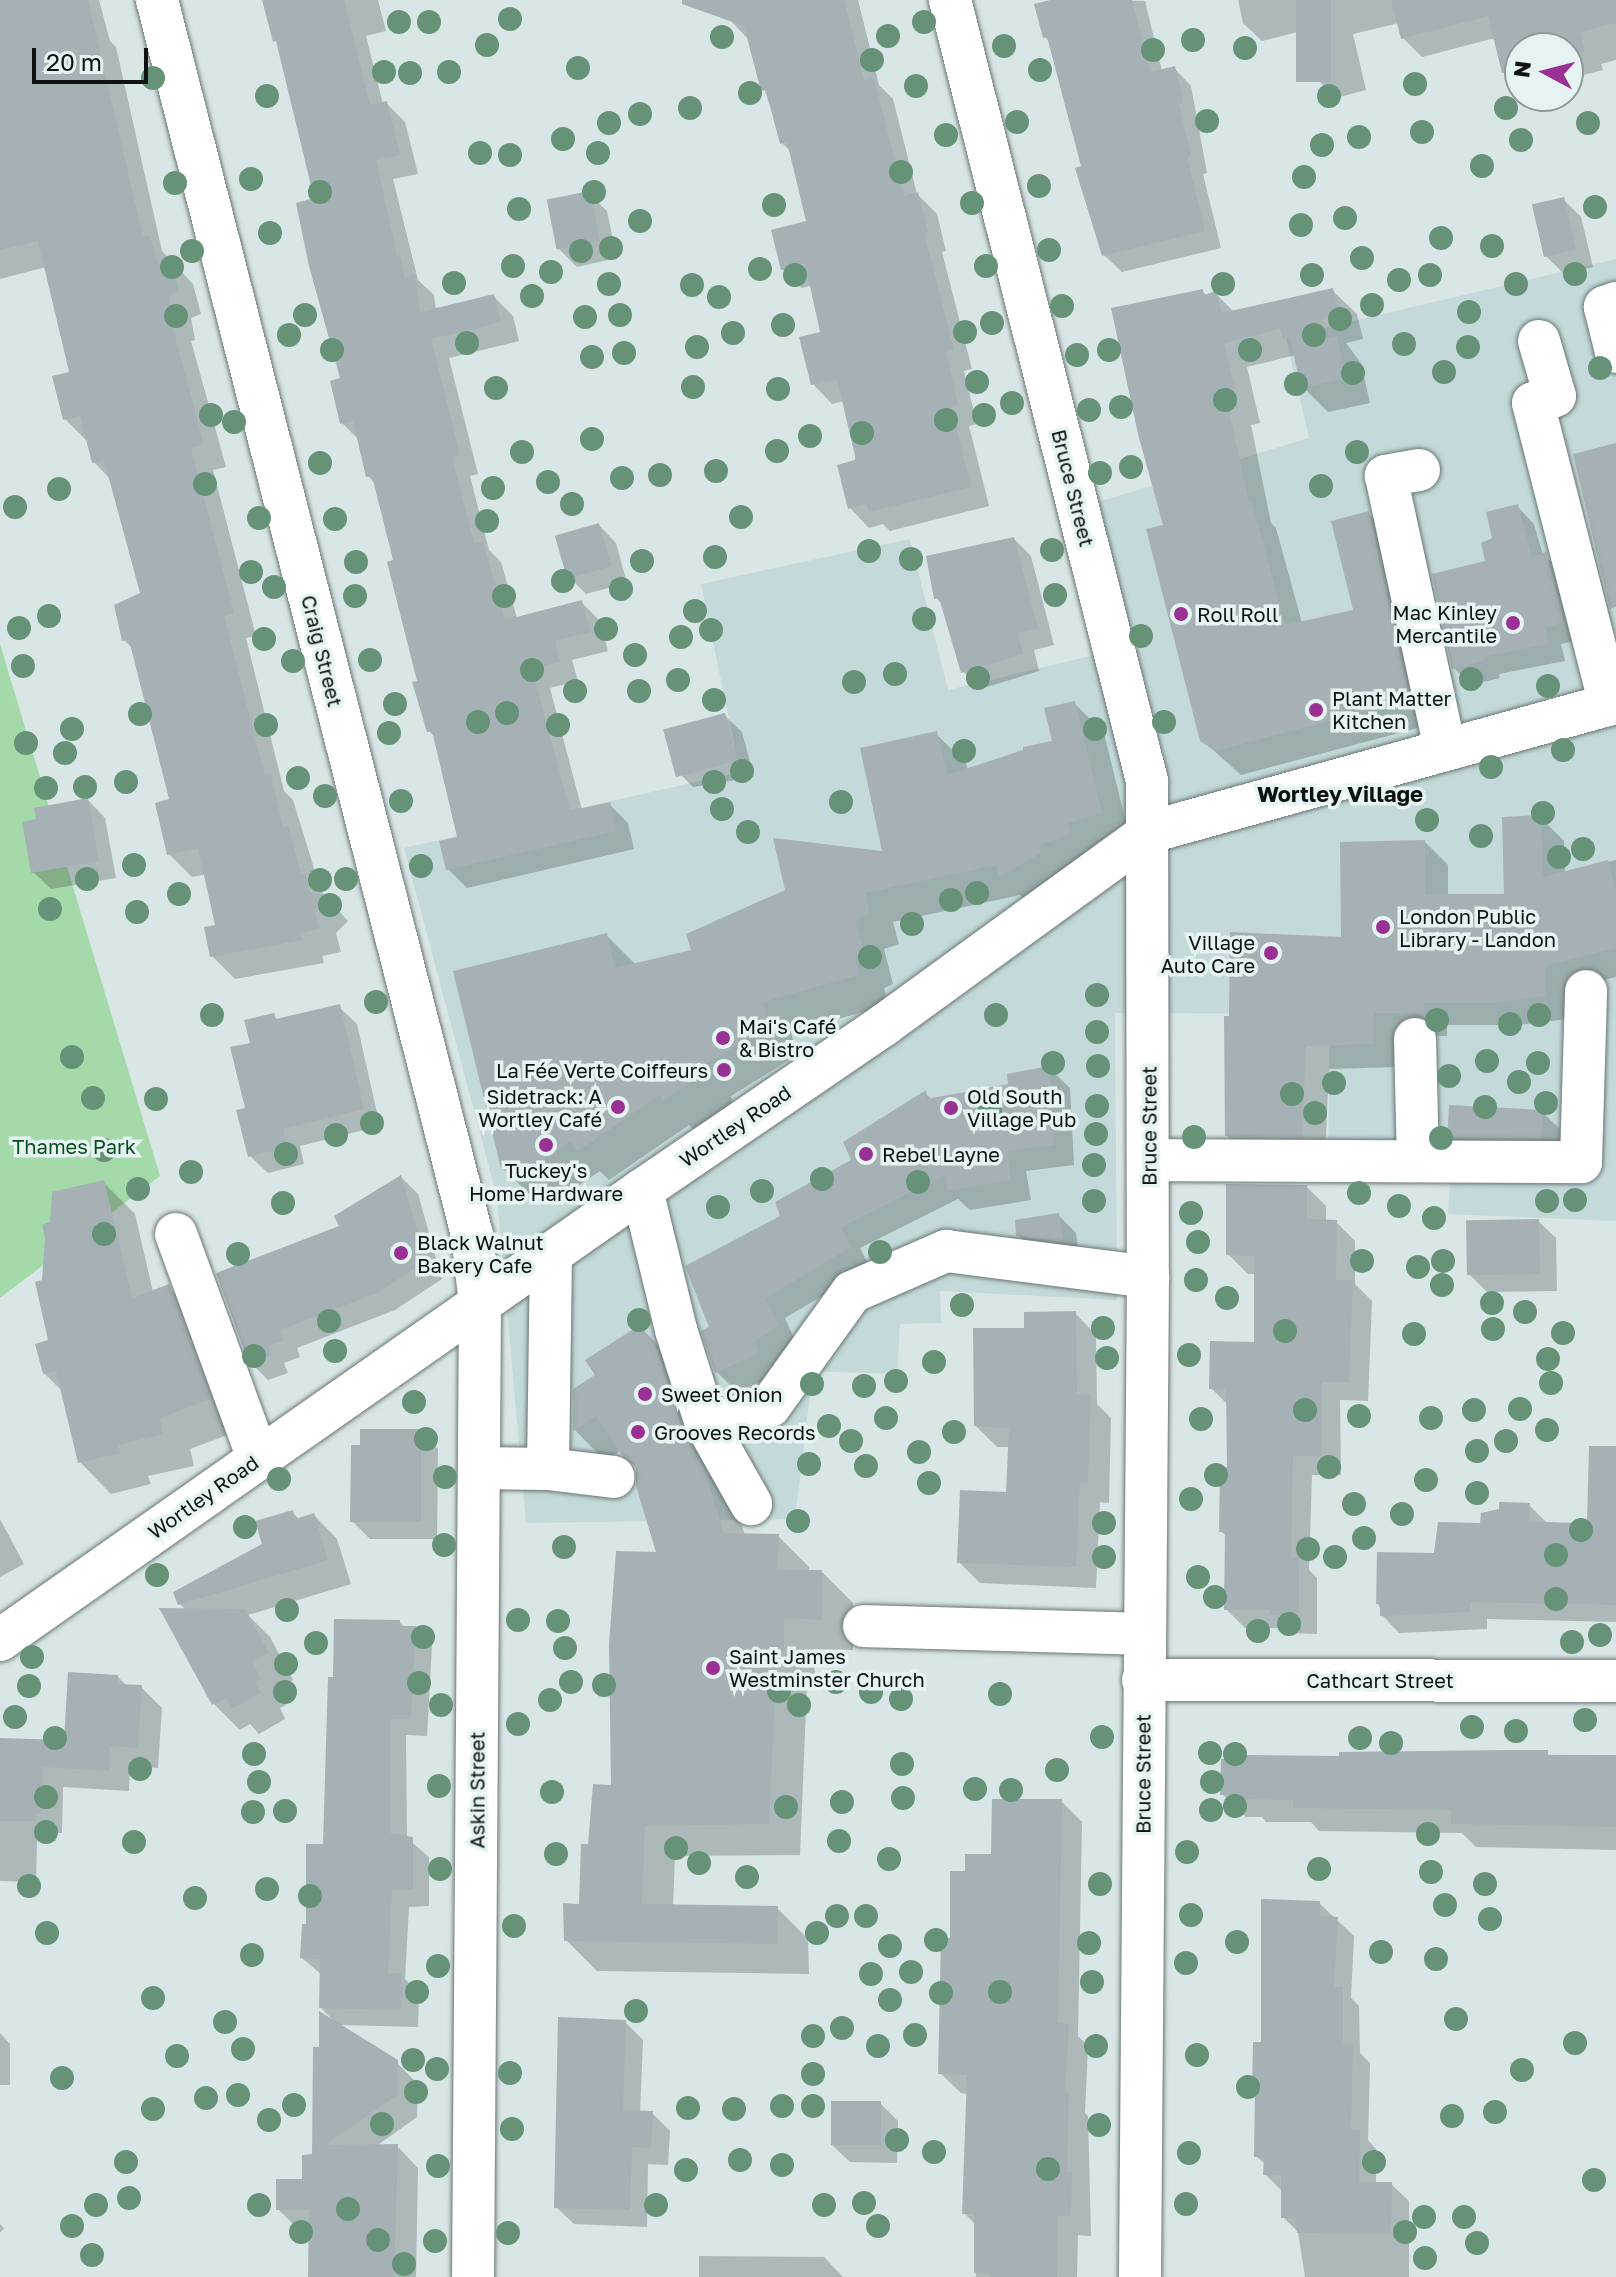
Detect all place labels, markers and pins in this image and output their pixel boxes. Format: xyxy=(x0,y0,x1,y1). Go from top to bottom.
place label: Mac Kinley Mercantile xyxy=(1393,600,1497,647)
place label: Roll Roll xyxy=(1197,602,1278,626)
marker: Roll Roll xyxy=(1172,605,1190,623)
marker: Mac Kinley Mercantile xyxy=(1504,614,1522,632)
place label: Plant Matter Kitchen xyxy=(1332,686,1451,733)
marker: Plant Matter Kitchen xyxy=(1307,701,1325,719)
place label: London Public Library - Landon xyxy=(1399,904,1556,951)
marker: London Public Library - Landon xyxy=(1374,918,1392,936)
place label: Village Auto Care xyxy=(1161,930,1255,977)
marker: Village Auto Care xyxy=(1262,944,1280,962)
place label: Mai's Café & Bistro xyxy=(739,1014,836,1061)
marker: Mai's Café & Bistro xyxy=(714,1029,732,1047)
place label: La Fée Verte Coiffeurs xyxy=(496,1058,708,1082)
marker: La Fée Verte Coiffeurs xyxy=(715,1061,733,1079)
place label: Sidetrack: A Wortley Café xyxy=(478,1084,602,1131)
place label: Old South Village Pub xyxy=(967,1084,1076,1131)
marker: Sidetrack: A Wortley Café xyxy=(609,1098,627,1116)
marker: Old South Village Pub xyxy=(942,1099,960,1117)
marker: Tuckey's Home Hardware xyxy=(537,1136,555,1154)
place label: Rebel Layne xyxy=(882,1142,1000,1166)
marker: Rebel Layne xyxy=(857,1145,875,1163)
place label: Tuckey's Home Hardware xyxy=(469,1158,623,1205)
place label: Black Walnut Bakery Cafe xyxy=(417,1230,544,1277)
marker: Black Walnut Bakery Cafe xyxy=(392,1244,410,1262)
place label: Sweet Onion xyxy=(661,1382,783,1406)
marker: Sweet Onion xyxy=(636,1385,654,1403)
place label: Grooves Records xyxy=(654,1420,816,1444)
marker: Grooves Records xyxy=(629,1423,647,1441)
place label: Saint James Westminster Church xyxy=(729,1644,925,1691)
marker: Saint James Westminster Church xyxy=(704,1659,722,1677)

